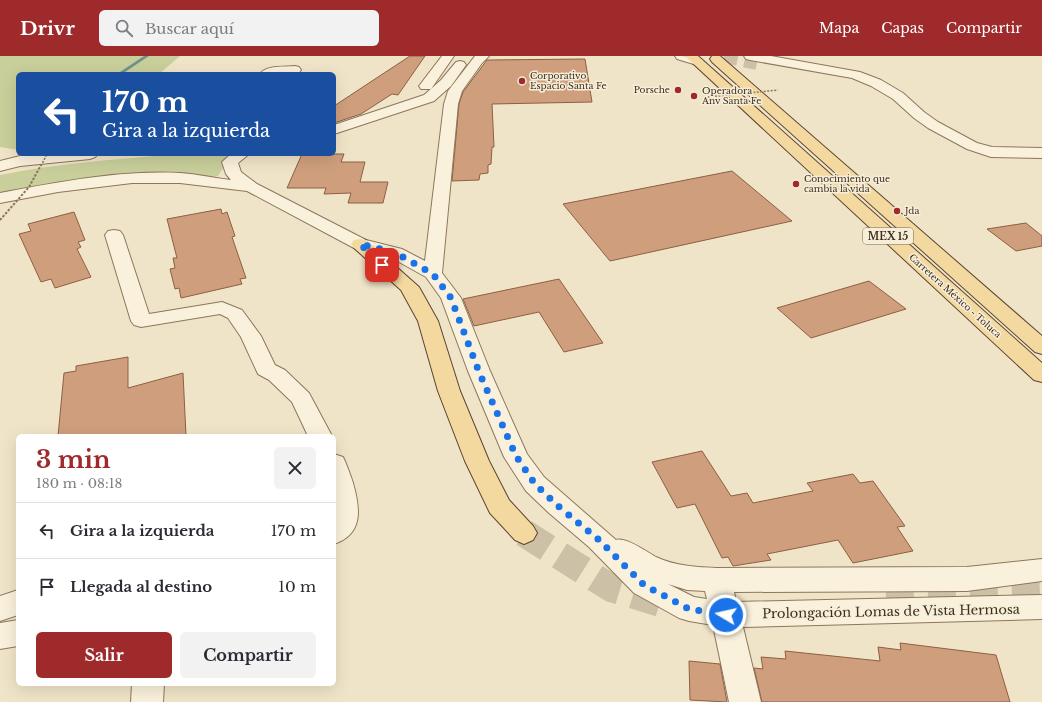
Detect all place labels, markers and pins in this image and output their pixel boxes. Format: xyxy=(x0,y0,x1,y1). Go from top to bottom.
place label: Corporativo Espacio Santa Fe xyxy=(530,70,607,91)
marker: Corporativo Espacio Santa Fe xyxy=(517,76,527,86)
place label: Porsche xyxy=(634,84,670,95)
marker: Porsche xyxy=(673,85,683,95)
place label: Operadora Anv Santa Fe xyxy=(701,85,761,106)
marker: Operadora Anv Santa Fe xyxy=(689,91,699,101)
place label: Conocimiento que cambia la vida xyxy=(804,173,890,194)
marker: Conocimiento que cambia la vida xyxy=(791,179,801,189)
place label: Jda xyxy=(904,205,919,216)
marker: Jda xyxy=(892,206,902,216)
pin xyxy=(365,248,399,282)

